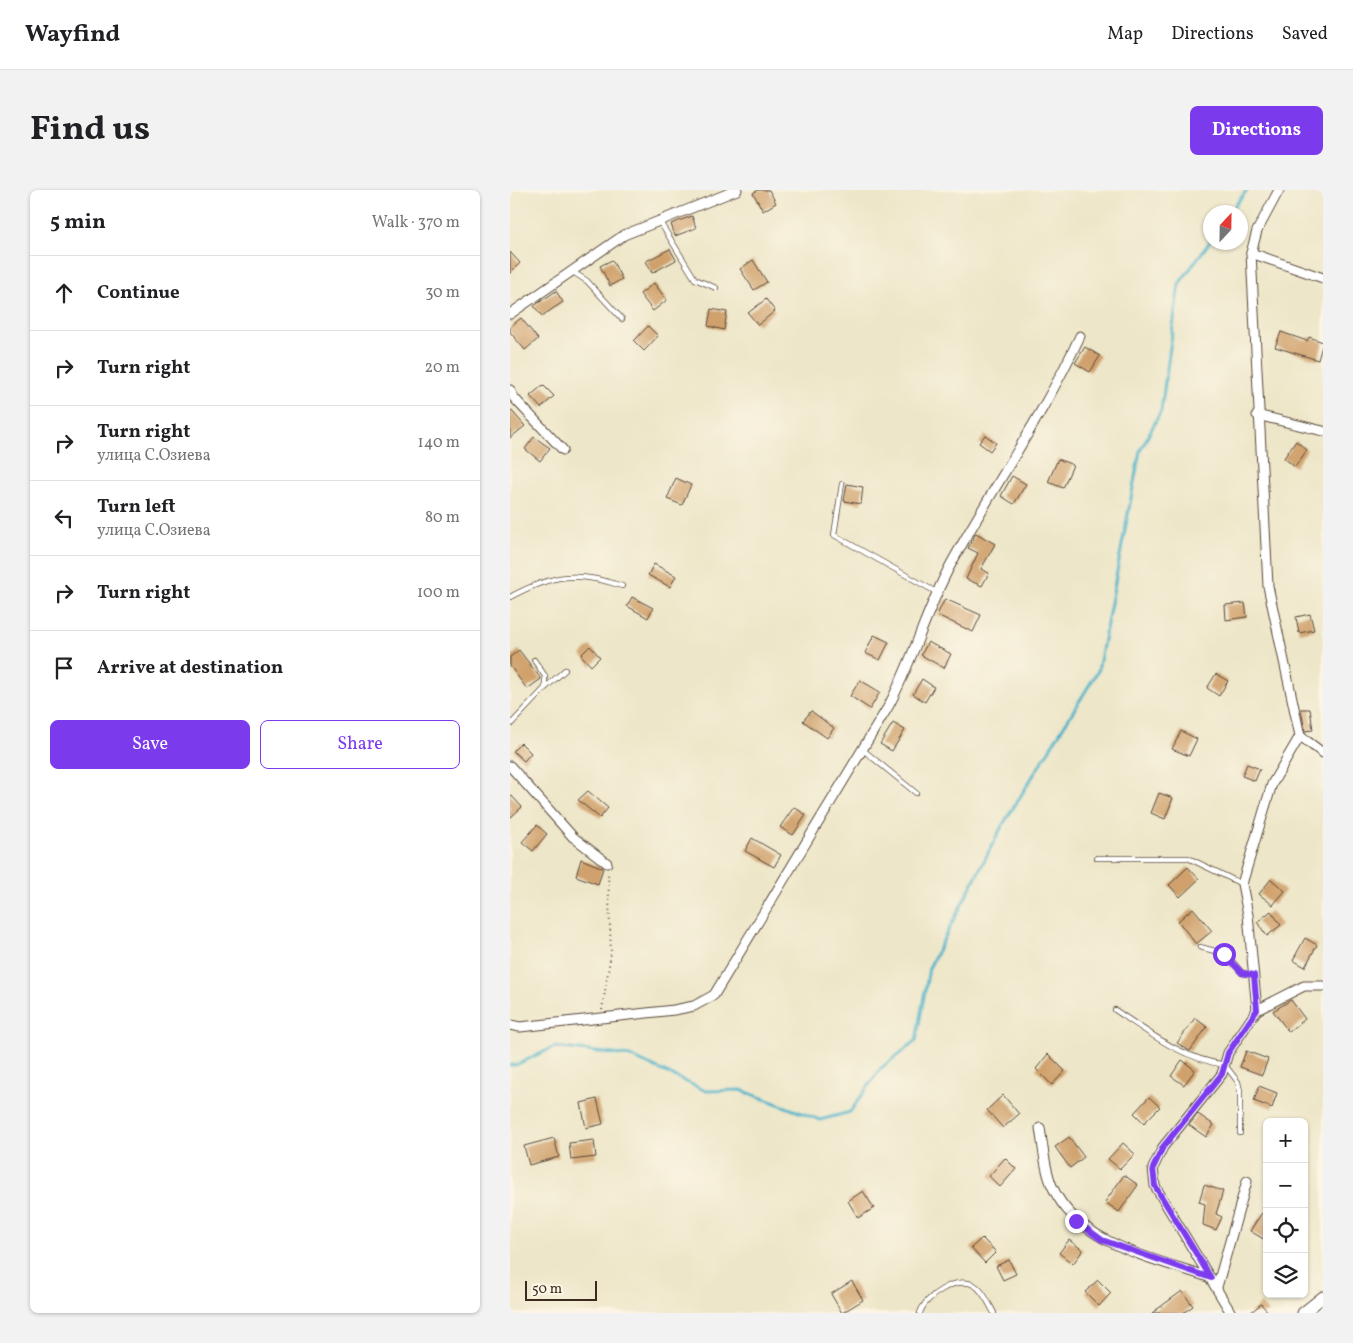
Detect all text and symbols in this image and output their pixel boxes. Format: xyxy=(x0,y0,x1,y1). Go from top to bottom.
text: Wayfind xyxy=(25,18,120,52)
text: Map xyxy=(1107,22,1143,47)
text: Directions xyxy=(1171,22,1254,47)
text: Saved xyxy=(1282,22,1328,47)
text: Find us xyxy=(30,106,150,154)
button: Directions xyxy=(1190,106,1323,155)
north arrow xyxy=(1203,205,1248,250)
text: 5 min xyxy=(50,208,106,237)
text: Walk · 370 m xyxy=(372,212,460,234)
icon: ahead xyxy=(50,279,78,307)
text: Continue xyxy=(97,280,180,306)
text: 30 m xyxy=(425,282,460,304)
icon: right xyxy=(50,354,78,382)
text: Turn right xyxy=(97,355,190,381)
text: 20 m xyxy=(425,357,460,379)
text: Turn right xyxy=(97,419,190,445)
icon: right xyxy=(50,429,78,457)
text: 140 m xyxy=(418,432,460,454)
text: улица С.Озиева xyxy=(97,445,211,467)
text: Turn left xyxy=(97,494,176,520)
icon: left xyxy=(50,504,78,532)
text: 80 m xyxy=(425,507,460,529)
text: улица С.Озиева xyxy=(97,520,211,542)
icon: right xyxy=(50,579,78,607)
text: Turn right xyxy=(97,580,190,606)
text: 100 m xyxy=(417,582,460,604)
icon: arrive xyxy=(50,654,78,682)
text: Arrive at destination xyxy=(97,655,283,681)
button: Save xyxy=(50,720,250,769)
button: Share xyxy=(260,720,460,769)
route start xyxy=(1213,943,1236,966)
map controls xyxy=(1263,1118,1308,1298)
button: + xyxy=(1263,1118,1308,1163)
button: − xyxy=(1263,1163,1308,1208)
button: locate xyxy=(1263,1208,1308,1253)
route end xyxy=(1065,1210,1088,1233)
button: layers xyxy=(1263,1253,1308,1298)
scale bar xyxy=(525,1278,598,1301)
text: 50 m xyxy=(532,1280,562,1299)

